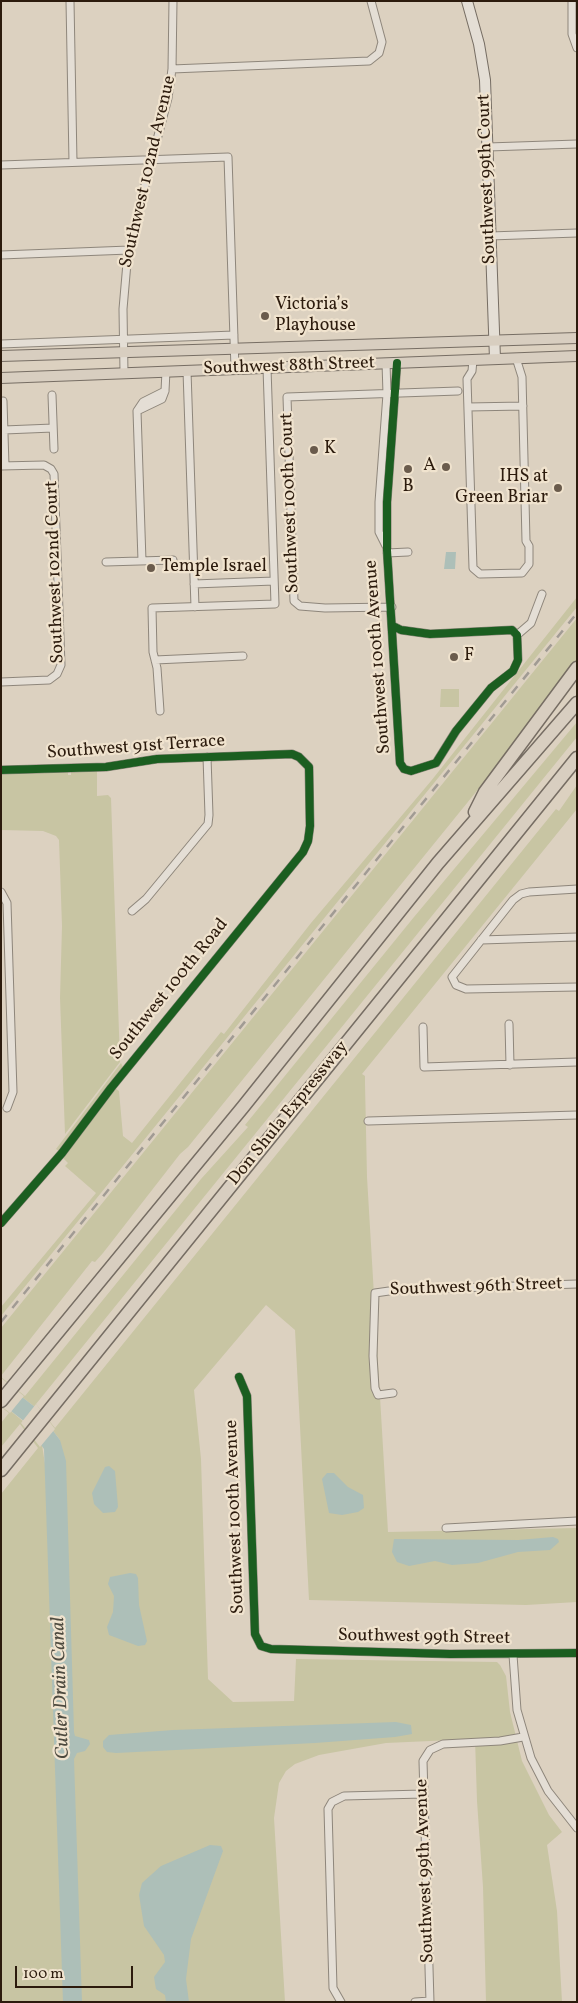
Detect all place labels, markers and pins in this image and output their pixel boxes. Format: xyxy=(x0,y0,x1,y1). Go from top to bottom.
place label: Victoria’s Playhouse xyxy=(275,295,356,338)
marker: Victoria’s Playhouse xyxy=(259,310,271,322)
place label: K xyxy=(324,439,336,461)
marker: K xyxy=(308,444,320,456)
place label: A xyxy=(423,456,436,478)
marker: A xyxy=(440,461,452,473)
marker: B xyxy=(402,463,414,475)
place label: IHS at Green Briar xyxy=(455,467,548,509)
place label: B xyxy=(402,477,414,499)
marker: IHS at Green Briar xyxy=(552,482,564,494)
place label: Temple Israel xyxy=(161,557,267,579)
marker: Temple Israel xyxy=(145,562,157,574)
place label: F xyxy=(464,646,474,668)
marker: F xyxy=(448,651,460,663)

